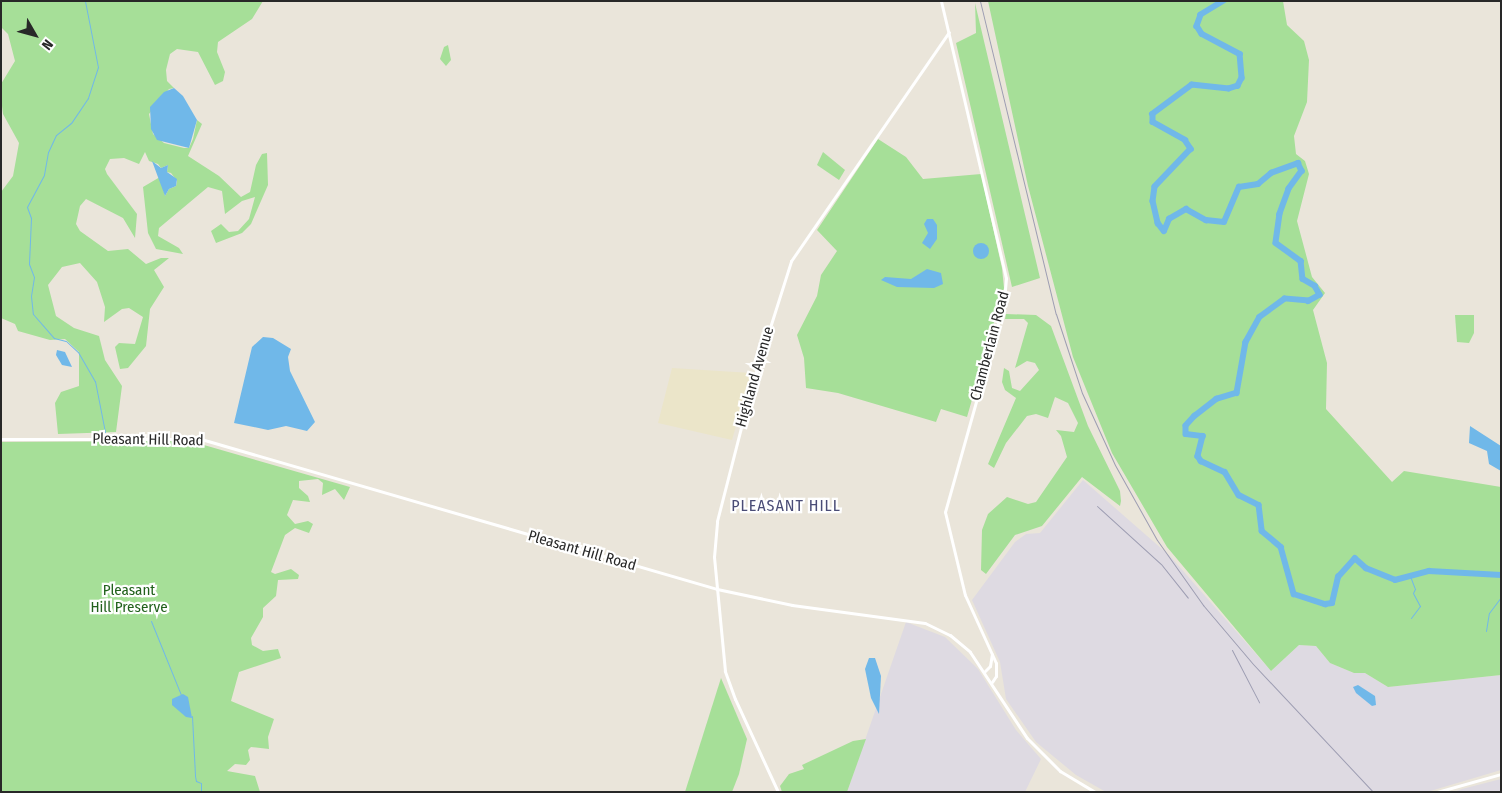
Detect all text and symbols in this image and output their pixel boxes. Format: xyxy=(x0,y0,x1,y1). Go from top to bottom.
north arrow xyxy=(10,10,60,60)
text: N xyxy=(38,36,56,53)
street label: Chamberlain Road xyxy=(967,289,1013,403)
street label: Highland Avenue xyxy=(732,325,778,429)
street label: Pleasant Hill Road xyxy=(92,430,204,450)
district label: PLEASANT HILL xyxy=(730,496,842,516)
street label: Pleasant Hill Road xyxy=(526,527,638,575)
park label: Pleasant Hill Preserve xyxy=(90,581,168,616)

